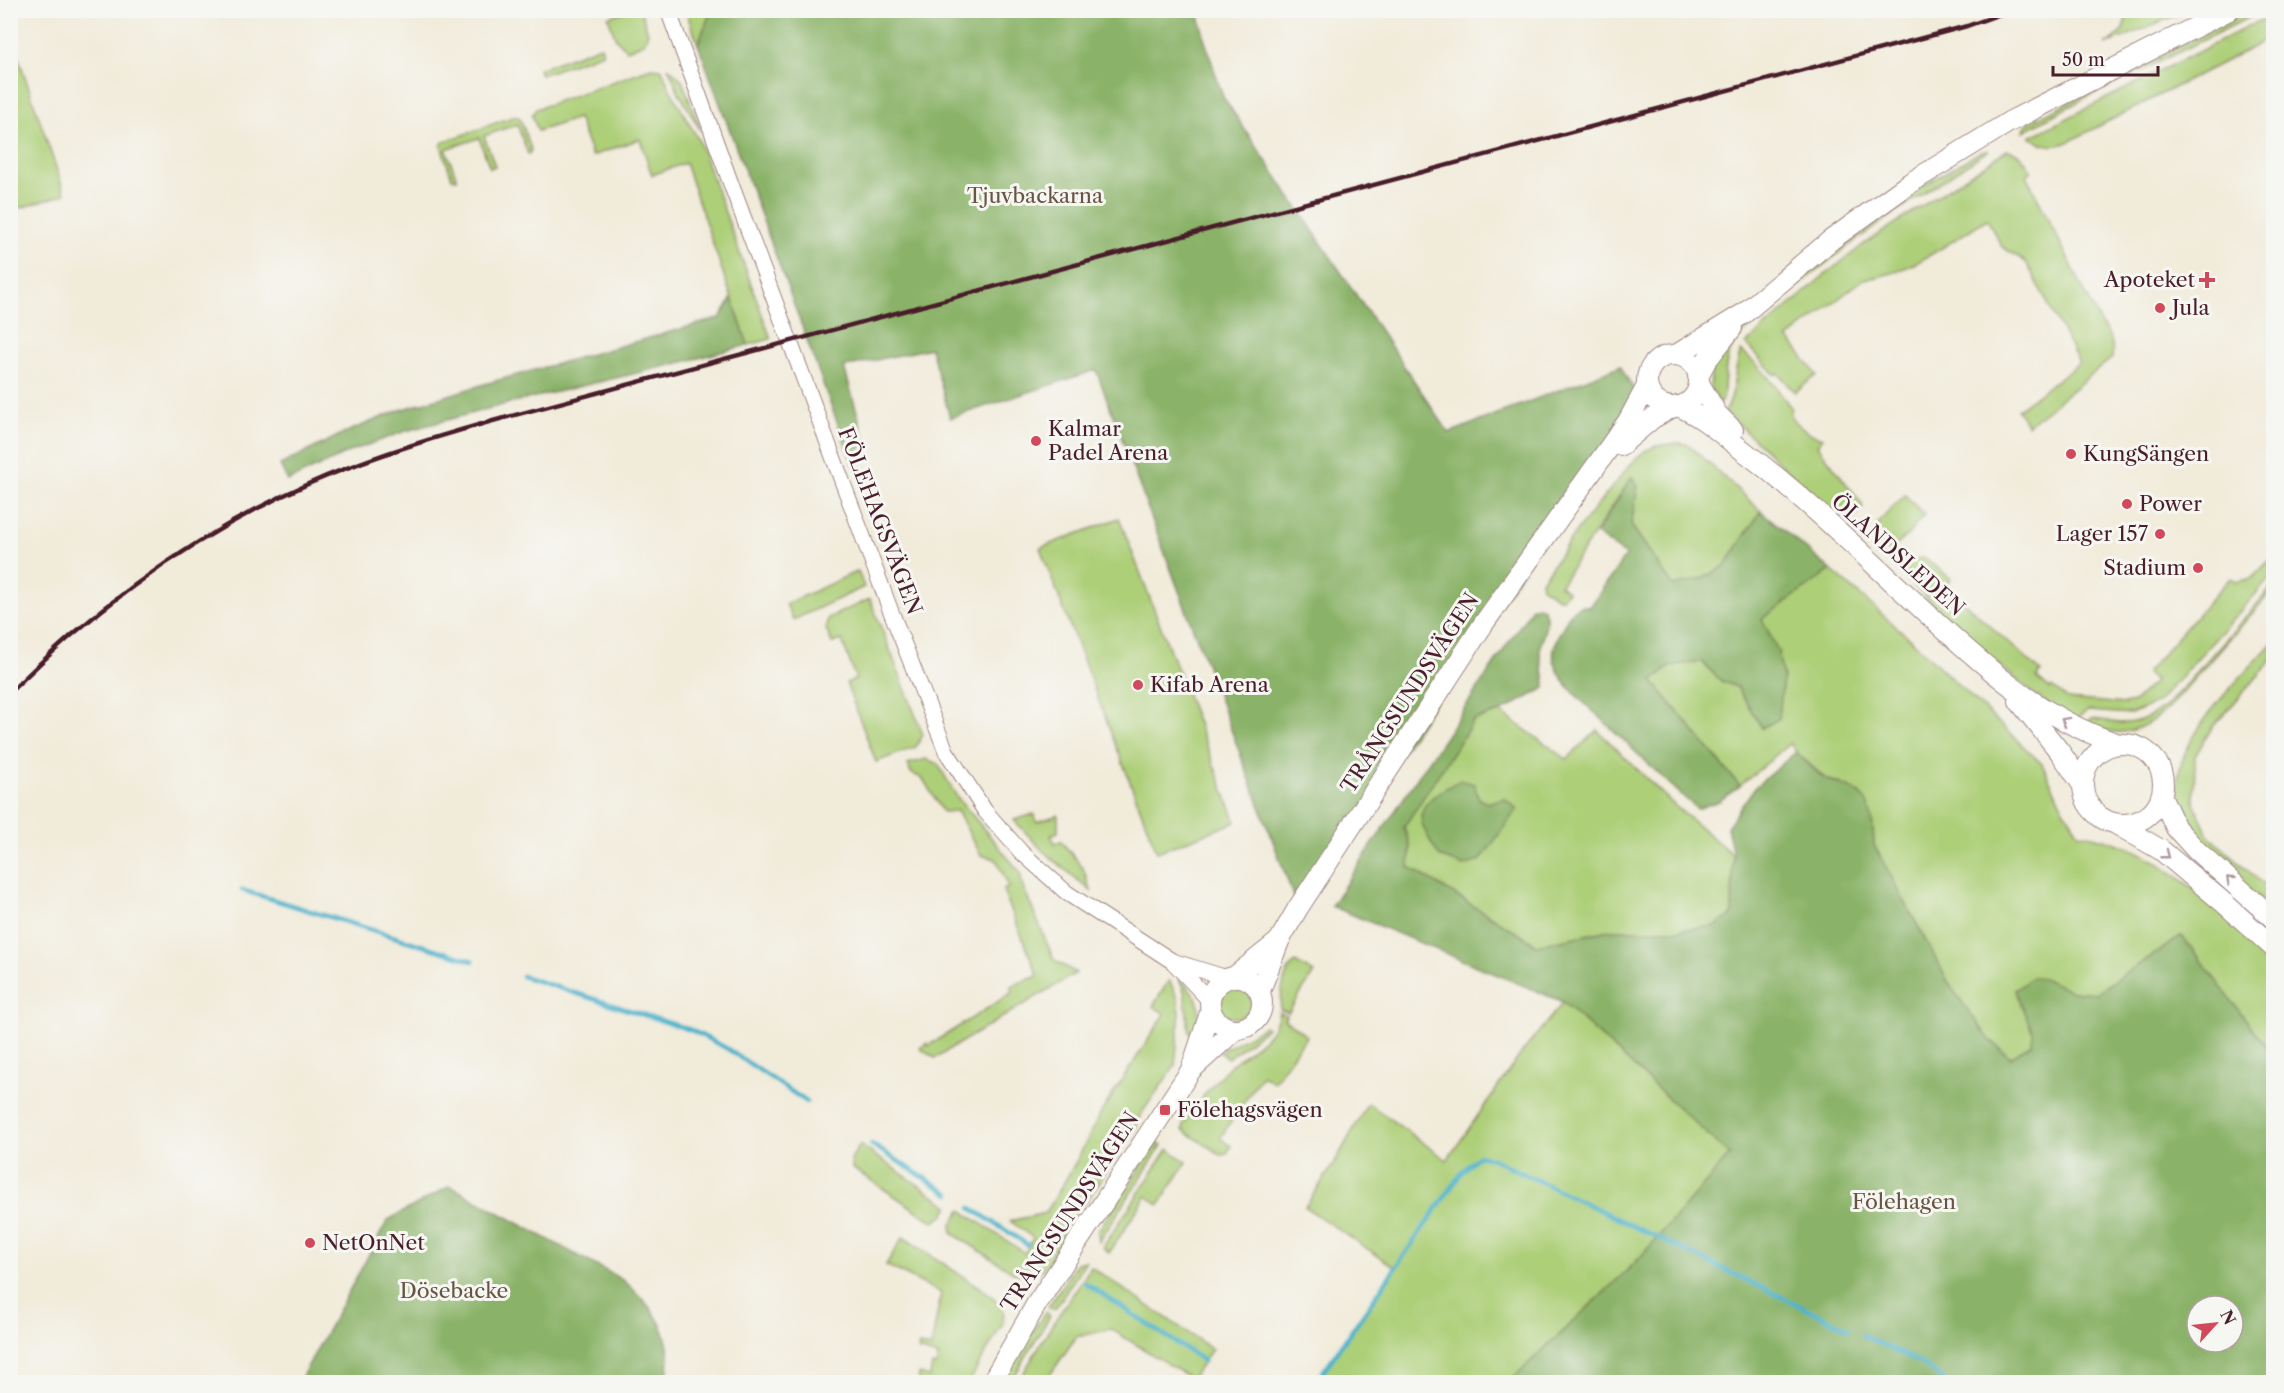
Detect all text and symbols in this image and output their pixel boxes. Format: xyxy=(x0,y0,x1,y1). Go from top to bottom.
scale bar xyxy=(2053,39,2158,77)
text: 50 m xyxy=(2062,49,2105,71)
park label: Tjuvbackarna xyxy=(967,183,1104,208)
place label: Apoteket xyxy=(2103,267,2196,292)
marker: Apoteket xyxy=(2200,273,2214,287)
place label: Jula xyxy=(2169,295,2210,320)
marker: Jula xyxy=(2153,301,2167,315)
place label: Kalmar Padel Arena xyxy=(1048,416,1169,465)
street label: FÖLEHAGSVÄGEN xyxy=(833,424,928,618)
marker: Kalmar Padel Arena xyxy=(1029,434,1043,448)
place label: KungSängen xyxy=(2083,441,2209,466)
marker: KungSängen xyxy=(2064,447,2078,461)
street label: ÖLANDSLEDEN xyxy=(1827,488,1970,621)
place label: Power xyxy=(2139,491,2202,516)
marker: Power xyxy=(2120,497,2134,511)
place label: Lager 157 xyxy=(2056,521,2149,546)
marker: Lager 157 xyxy=(2153,527,2167,541)
place label: Stadium xyxy=(2103,555,2186,580)
marker: Stadium xyxy=(2191,561,2205,575)
street label: TRÅNGSUNDSVÄGEN xyxy=(1335,588,1484,798)
place label: Kifab Arena xyxy=(1150,672,1270,697)
marker: Kifab Arena xyxy=(1131,678,1145,692)
one-way arrow xyxy=(2061,717,2071,728)
one-way arrow xyxy=(2159,847,2170,858)
one-way arrow xyxy=(2226,877,2237,888)
place label: Fölehagsvägen xyxy=(1177,1097,1323,1122)
marker: Fölehagsvägen xyxy=(1158,1103,1172,1117)
street label: TRÅNGSUNDSVÄGEN xyxy=(995,1107,1144,1317)
park label: Fölehagen xyxy=(1852,1189,1956,1214)
place label: NetOnNet xyxy=(322,1230,425,1255)
marker: NetOnNet xyxy=(303,1236,317,1250)
park label: Dösebacke xyxy=(400,1278,508,1303)
north arrow xyxy=(2185,1294,2245,1354)
text: N xyxy=(2216,1306,2240,1328)

